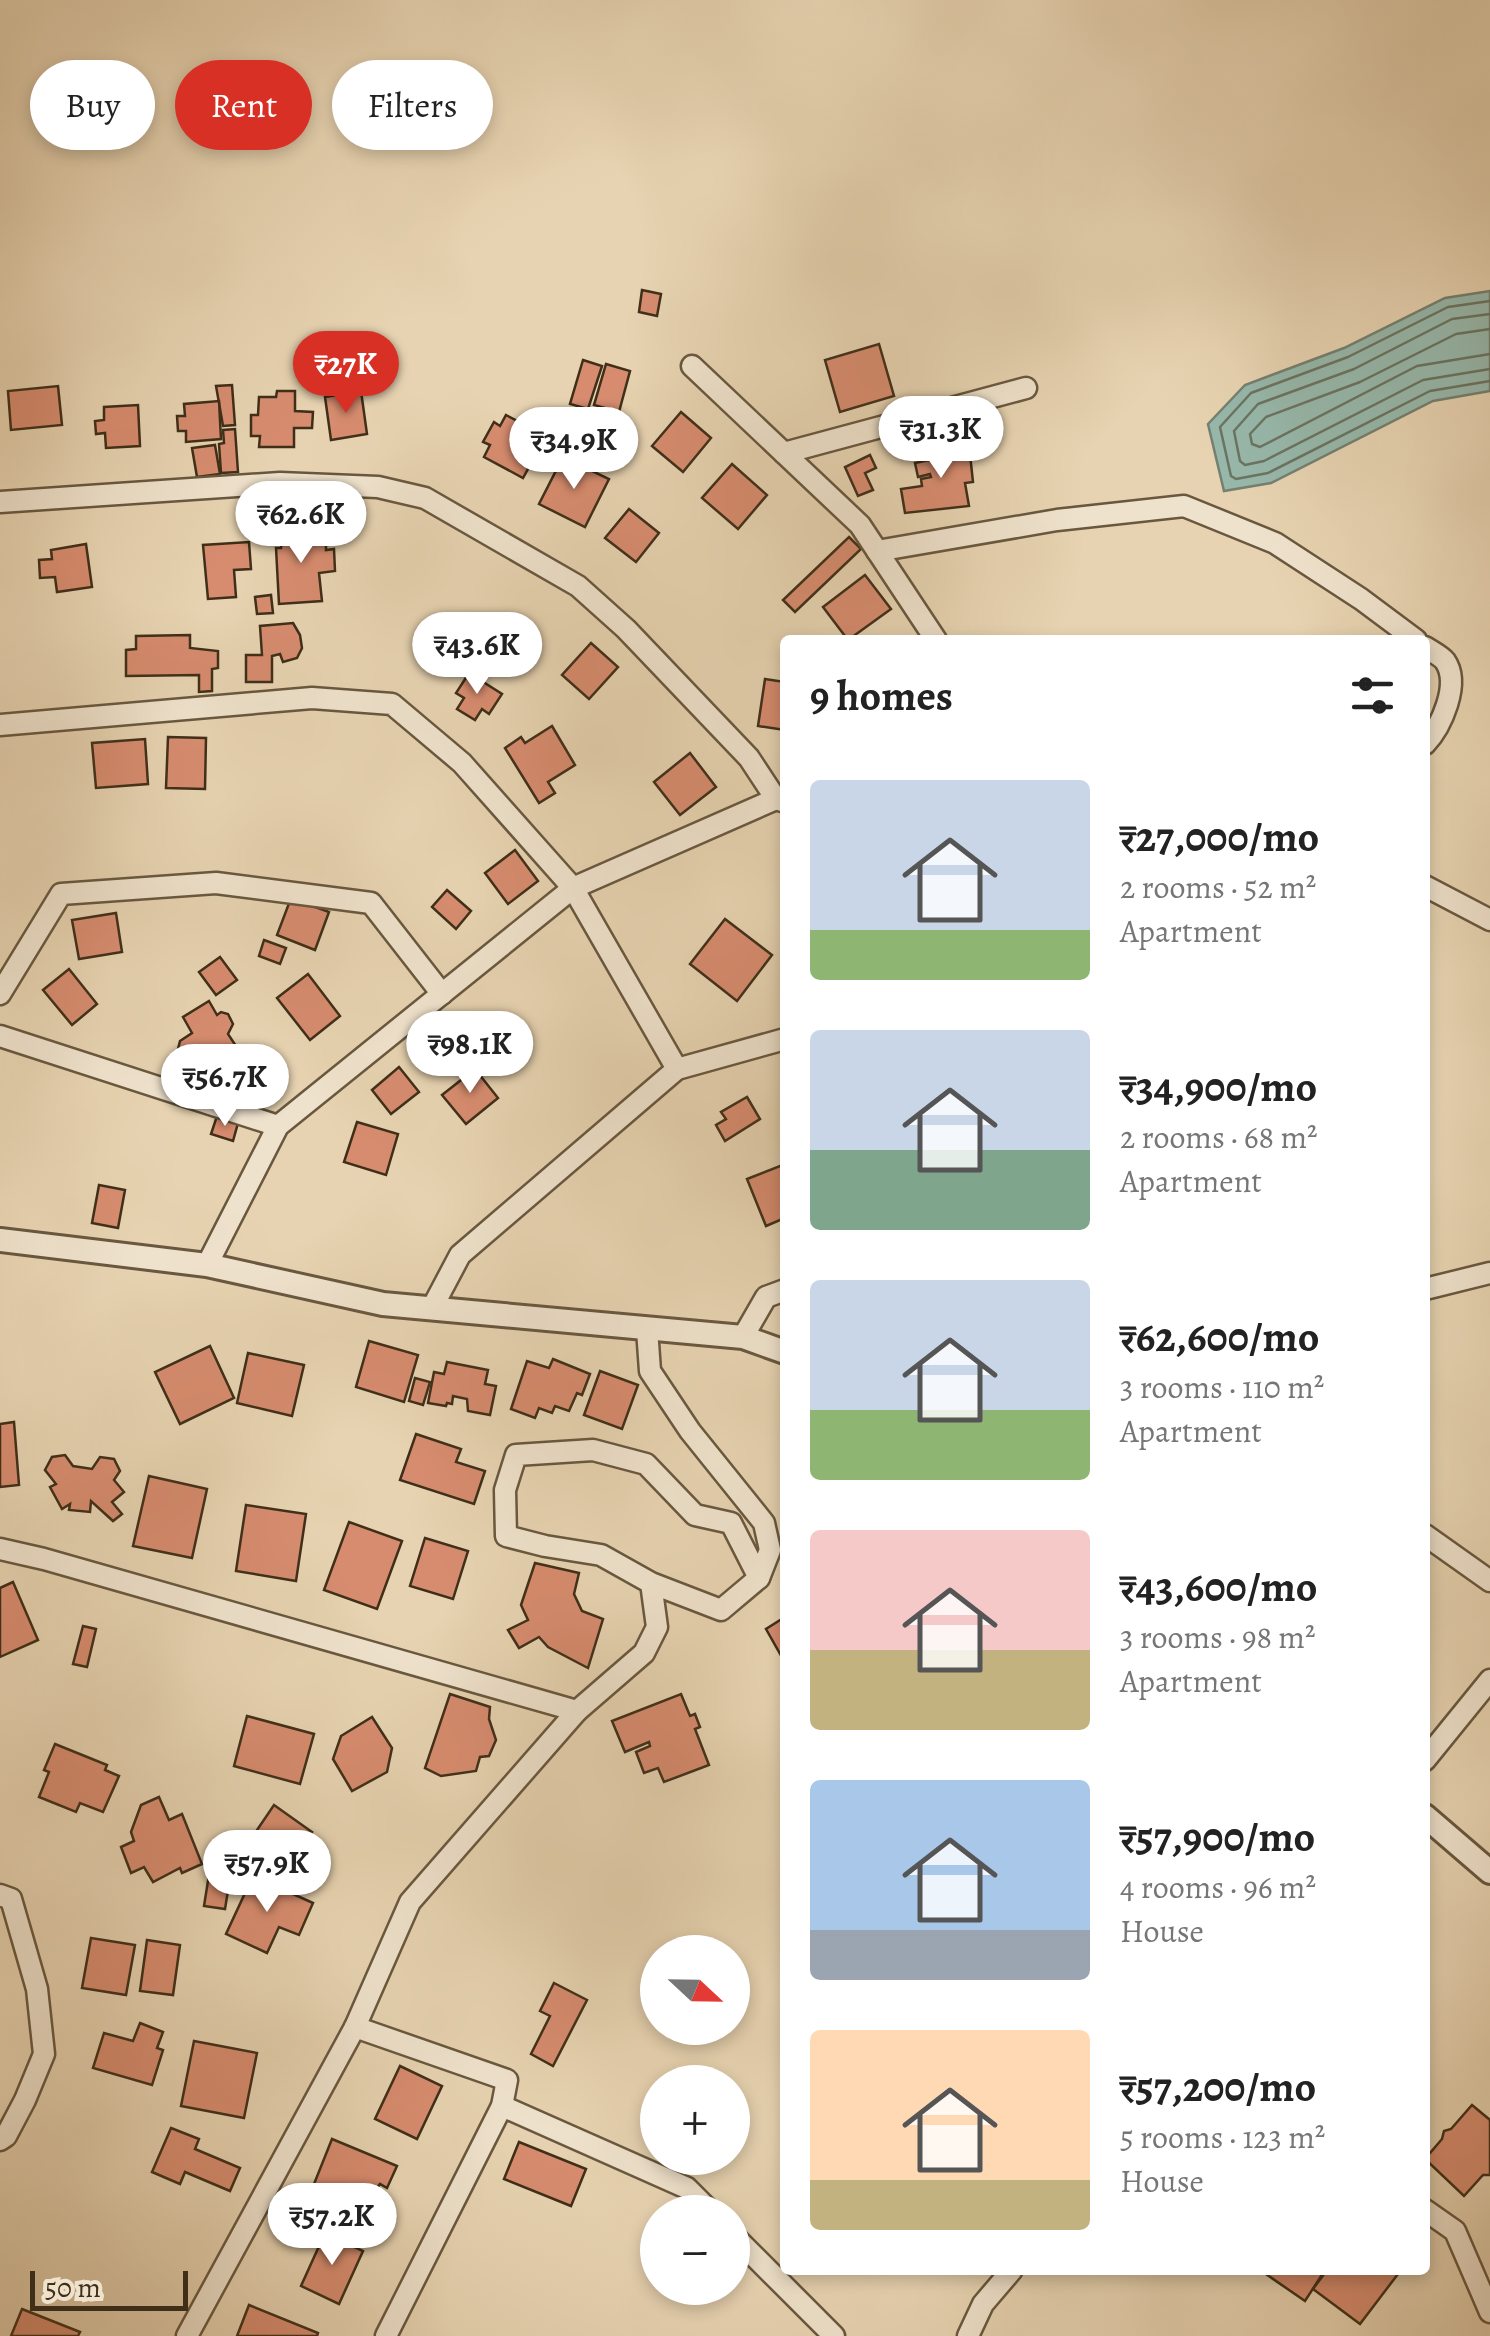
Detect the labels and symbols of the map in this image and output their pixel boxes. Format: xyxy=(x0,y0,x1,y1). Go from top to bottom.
pin: ₹27K xyxy=(287,331,405,416)
pin: ₹31.3K xyxy=(860,396,1022,481)
pin: ₹34.9K xyxy=(493,407,655,492)
pin: ₹62.6K xyxy=(220,481,382,566)
pin: ₹43.6K xyxy=(396,612,558,697)
pin: ₹98.1K xyxy=(389,1011,551,1096)
pin: ₹56.7K xyxy=(144,1044,306,1129)
pin: ₹57.9K xyxy=(186,1830,348,1915)
north arrow xyxy=(640,1935,750,2045)
pin: ₹57.2K xyxy=(251,2183,413,2268)
scale bar xyxy=(30,2266,188,2310)

